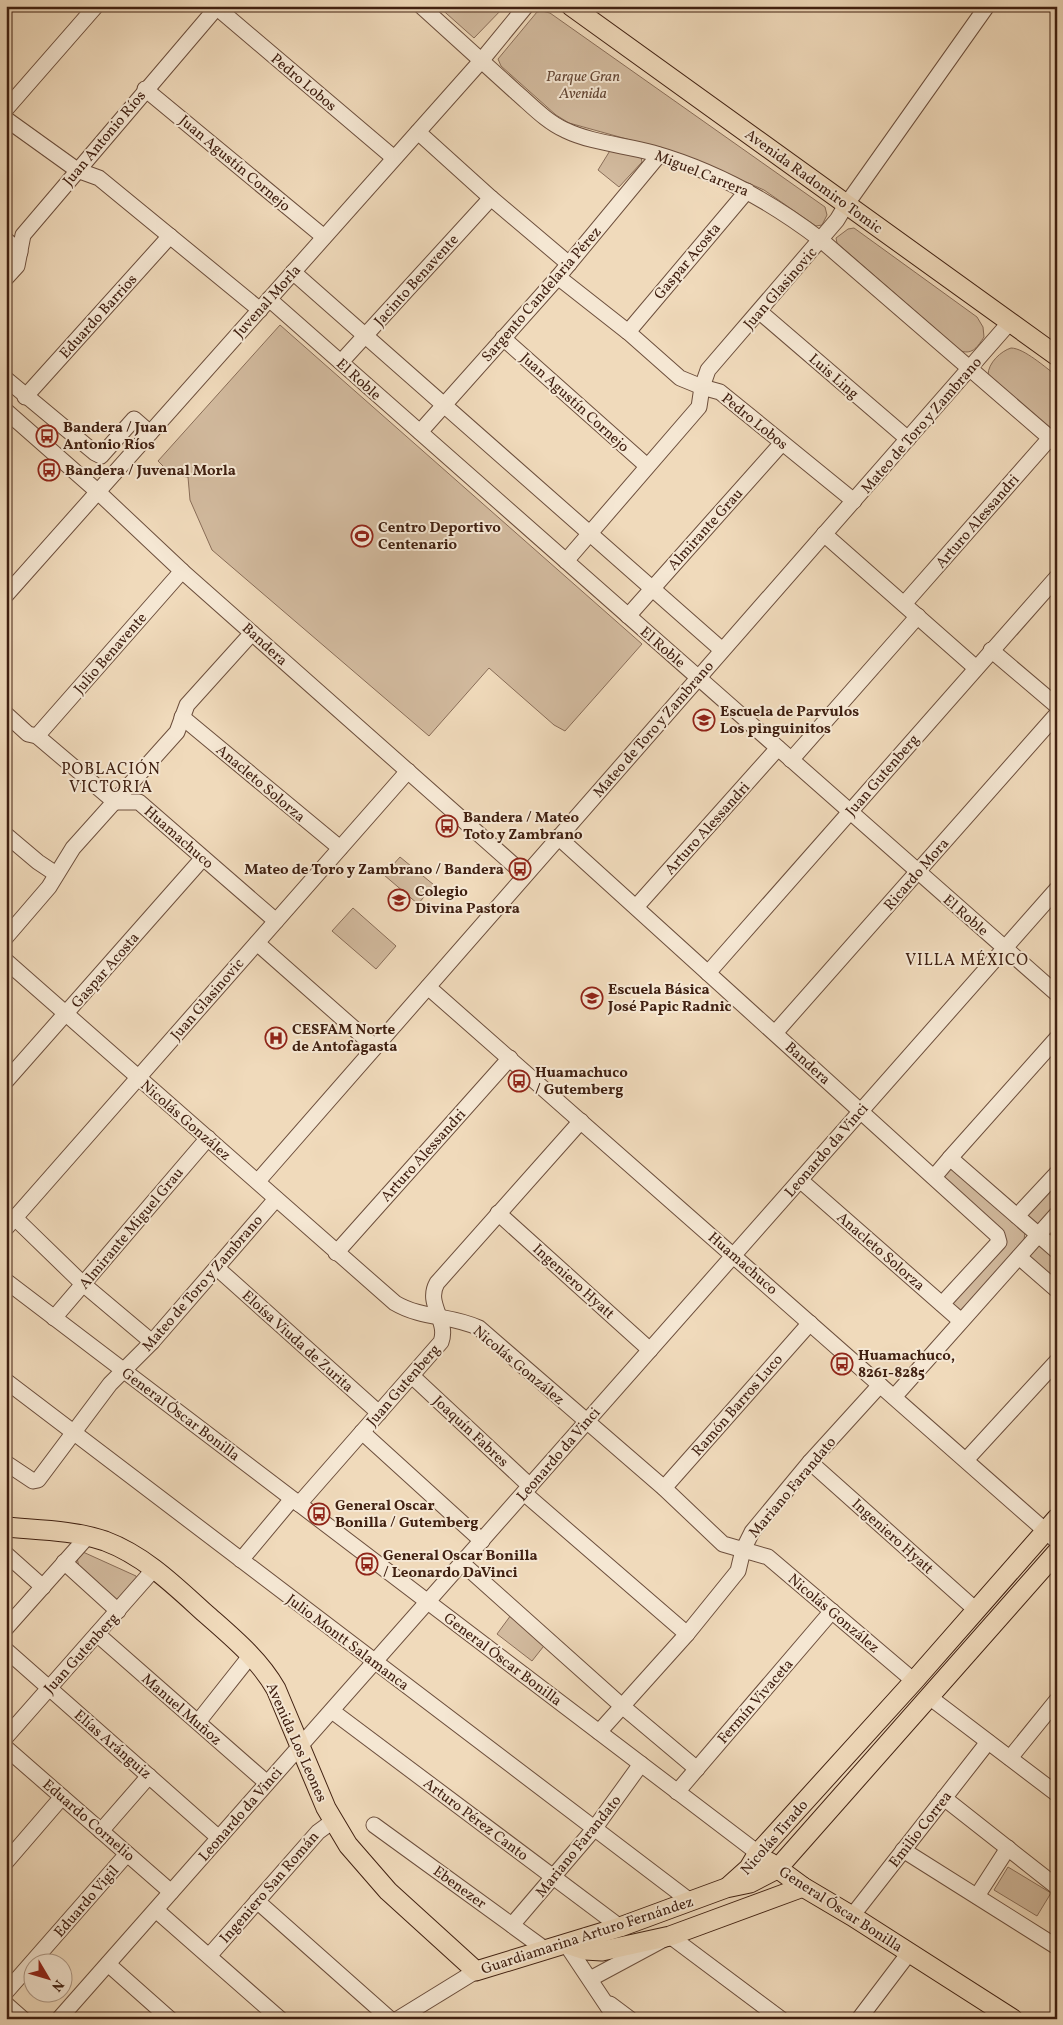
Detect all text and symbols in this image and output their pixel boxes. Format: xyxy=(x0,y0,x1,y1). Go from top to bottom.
street label: Pedro Lobos xyxy=(266,49,340,117)
park label: Parque Gran Avenida xyxy=(546,67,620,105)
street label: Juan Antonio Ríos xyxy=(59,87,151,191)
street label: Juan Agustín Cornejo xyxy=(174,111,294,217)
street label: Avenida Radomiro Tomic xyxy=(740,125,887,240)
street label: Miguel Carrera xyxy=(651,146,752,203)
street label: Gaspar Acosta xyxy=(650,219,727,305)
street label: Sargento Candelaria Pérez xyxy=(477,223,607,367)
street label: Jacinto Benavente xyxy=(370,230,464,332)
street label: Juan Glasinovic xyxy=(740,243,823,335)
street label: Juvenal Morla xyxy=(230,261,307,343)
street label: Eduardo Barrios xyxy=(55,270,143,364)
street label: Juan Agustín Cornejo xyxy=(515,348,633,458)
street label: Luis Ling xyxy=(803,349,863,405)
street label: Mateo de Toro y Zambrano xyxy=(857,353,987,499)
street label: El Roble xyxy=(331,354,385,406)
street label: Pedro Lobos xyxy=(716,389,792,456)
place label: Bandera / Juan Antonio Ríos xyxy=(63,418,168,456)
bus stop icon: Bandera / Juan Antonio Ríos xyxy=(35,424,59,448)
bus stop icon: Bandera / Juvenal Morla xyxy=(37,458,61,482)
place label: Bandera / Juvenal Morla xyxy=(65,461,236,482)
street label: Arturo Alessandri xyxy=(931,470,1025,574)
street label: Almirante Grau xyxy=(664,484,749,576)
place label: Centro Deportivo Centenario xyxy=(378,518,501,556)
sports icon: Centro Deportivo Centenario xyxy=(350,524,374,548)
street label: Julio Benavente xyxy=(70,609,152,699)
street label: Bandera xyxy=(236,619,291,671)
street label: El Roble xyxy=(635,623,689,674)
street label: Mateo de Toro y Zambrano xyxy=(589,657,719,803)
place label: Escuela de Parvulos Los pinguinitos xyxy=(720,702,859,740)
school or university icon: Escuela de Parvulos Los pinguinitos xyxy=(692,708,716,732)
street label: Juan Gutenberg xyxy=(842,730,925,822)
street label: Anacleto Solorza xyxy=(211,740,309,828)
district label: POBLACIÓN VICTORIA xyxy=(61,759,161,799)
street label: Arturo Alessandri xyxy=(661,778,756,880)
street label: Huamachuco xyxy=(139,802,218,874)
place label: Bandera / Mateo Toto y Zambrano xyxy=(463,808,583,846)
bus stop icon: Bandera / Mateo Toto y Zambrano xyxy=(435,814,459,838)
street label: Ricardo Mora xyxy=(880,834,955,916)
bus stop icon: Mateo de Toro y Zambrano / Bandera xyxy=(508,857,532,881)
place label: Mateo de Toro y Zambrano / Bandera xyxy=(244,860,504,881)
place label: Colegio Divina Pastora xyxy=(415,882,520,920)
school or university icon: Colegio Divina Pastora xyxy=(387,888,411,912)
street label: El Roble xyxy=(938,891,992,942)
street label: Gaspar Acosta xyxy=(67,929,145,1013)
district label: VILLA MÉXICO xyxy=(905,950,1029,972)
street label: Juan Glasinovic xyxy=(167,954,250,1046)
place label: Escuela Básica José Papic Radnic xyxy=(607,980,732,1018)
school or university icon: Escuela Básica José Papic Radnic xyxy=(580,986,604,1010)
place label: CESFAM Norte de Antofagasta xyxy=(292,1020,397,1058)
hospital icon: CESFAM Norte de Antofagasta xyxy=(264,1026,288,1050)
street label: Bandera xyxy=(779,1038,834,1090)
place label: Huamachuco / Gutemberg xyxy=(535,1063,628,1101)
bus stop icon: Huamachuco / Gutemberg xyxy=(507,1069,531,1093)
street label: Nicolás González xyxy=(135,1076,235,1166)
street label: Leonardo da Vinci xyxy=(780,1099,874,1203)
street label: Arturo Alessandri xyxy=(377,1105,472,1207)
street label: Almirante Miguel Grau xyxy=(75,1164,189,1294)
street label: Anacleto Solorza xyxy=(831,1208,929,1296)
street label: Mateo de Toro y Zambrano xyxy=(138,1211,268,1357)
street label: Huamachuco xyxy=(703,1228,782,1300)
street label: Ingeniero Hyatt xyxy=(527,1240,619,1325)
street label: Eloísa Viuda de Zurita xyxy=(236,1286,357,1398)
street label: Nicolás González xyxy=(468,1322,568,1411)
street label: Juan Gutenberg xyxy=(363,1340,446,1432)
place label: Huamachuco, 8261-8285 xyxy=(858,1346,955,1384)
street label: Ramón Barros Luco xyxy=(688,1350,788,1462)
bus stop icon: Huamachuco, 8261-8285 xyxy=(830,1352,854,1376)
street label: General Óscar Bonilla xyxy=(116,1364,244,1467)
street label: Joaquín Fabres xyxy=(427,1391,512,1473)
street label: Leonardo da Vinci xyxy=(512,1403,606,1507)
street label: Mariano Farandato xyxy=(745,1433,842,1543)
street label: Ingeniero Hyatt xyxy=(846,1495,938,1580)
place label: General Oscar Bonilla / Gutemberg xyxy=(335,1496,479,1534)
bus stop icon: General Oscar Bonilla / Gutemberg xyxy=(307,1502,331,1526)
place label: General Oscar Bonilla / Leonardo DaVinci xyxy=(383,1546,538,1584)
bus stop icon: General Oscar Bonilla / Leonardo DaVinci xyxy=(355,1552,379,1576)
street label: Nicolás González xyxy=(783,1570,883,1659)
street label: Julio Montt Salamanca xyxy=(281,1590,413,1696)
street label: Juan Gutenberg xyxy=(40,1609,124,1699)
street label: General Óscar Bonilla xyxy=(438,1609,566,1712)
street label: Fermín Vivaceta xyxy=(713,1655,799,1749)
street label: Manuel Muñoz xyxy=(136,1669,226,1751)
street label: Avenida Los Leones xyxy=(260,1680,331,1806)
street label: Elías Aránguiz xyxy=(69,1706,155,1785)
street label: Leonardo da Vinci xyxy=(194,1763,288,1867)
street label: Arturo Pérez Canto xyxy=(418,1774,532,1867)
street label: Eduardo Cornelio xyxy=(37,1775,139,1867)
street label: Emilio Correa xyxy=(885,1787,958,1873)
street label: Mariano Farandato xyxy=(531,1791,627,1903)
street label: Nicolás Tirado xyxy=(736,1796,814,1880)
street label: Ingeniero San Román xyxy=(216,1827,325,1949)
street label: Eduardo Vigil xyxy=(50,1861,124,1943)
street label: Ebenezer xyxy=(428,1862,490,1915)
street label: General Óscar Bonilla xyxy=(774,1862,906,1958)
street label: Guardiamarina Arturo Fernández xyxy=(479,1892,696,1981)
north arrow xyxy=(22,1952,72,2002)
text: N xyxy=(46,1975,68,1995)

